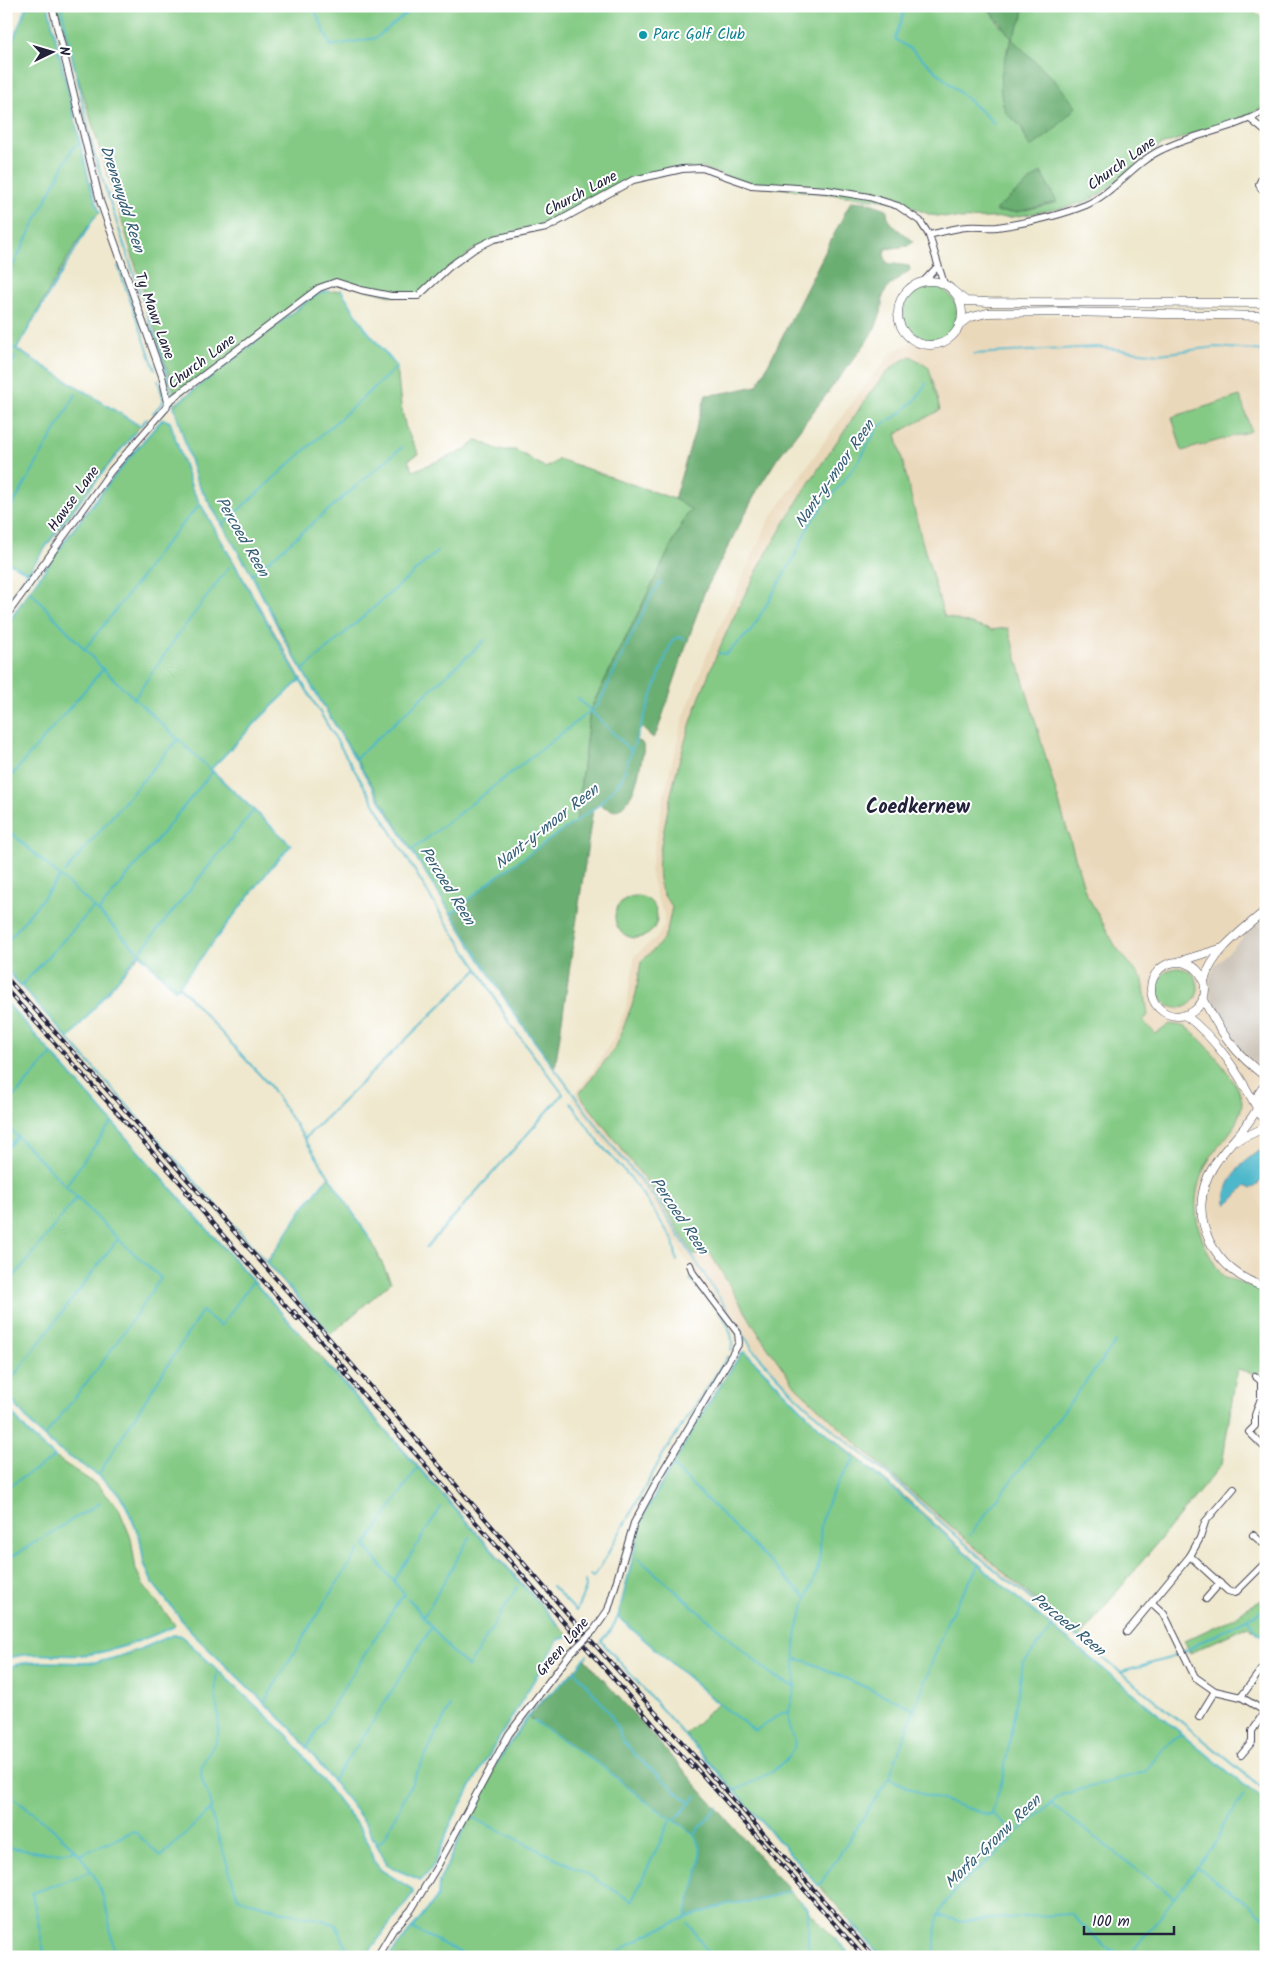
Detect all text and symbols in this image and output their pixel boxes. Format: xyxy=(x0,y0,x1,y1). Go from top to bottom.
place label: Parc Golf Club xyxy=(653,23,745,47)
north arrow xyxy=(28,28,78,78)
marker: Parc Golf Club xyxy=(637,29,649,41)
text: N xyxy=(53,46,75,56)
street label: Church Lane xyxy=(1083,131,1162,197)
water label: Drenewydd Reen xyxy=(93,142,152,257)
street label: Church Lane xyxy=(540,165,622,223)
street label: Ty Mawr Lane xyxy=(127,269,181,363)
street label: Church Lane xyxy=(163,328,241,396)
water label: Nant-y-moor Reen xyxy=(788,414,882,533)
street label: Hawse Lane xyxy=(42,461,106,537)
water label: Percoed Reen xyxy=(209,492,276,583)
water label: Nant-y-moor Reen xyxy=(489,777,606,876)
district label: Coedkernew xyxy=(866,792,971,824)
water label: Percoed Reen xyxy=(413,841,482,932)
water label: Percoed Reen xyxy=(644,1172,715,1261)
water label: Percoed Reen xyxy=(1025,1587,1112,1664)
street label: Green Lane xyxy=(530,1612,596,1682)
water label: Morfa-Gronw Reen xyxy=(939,1788,1048,1895)
scale bar xyxy=(1084,1903,1174,1935)
text: 100 m xyxy=(1092,1910,1130,1934)

